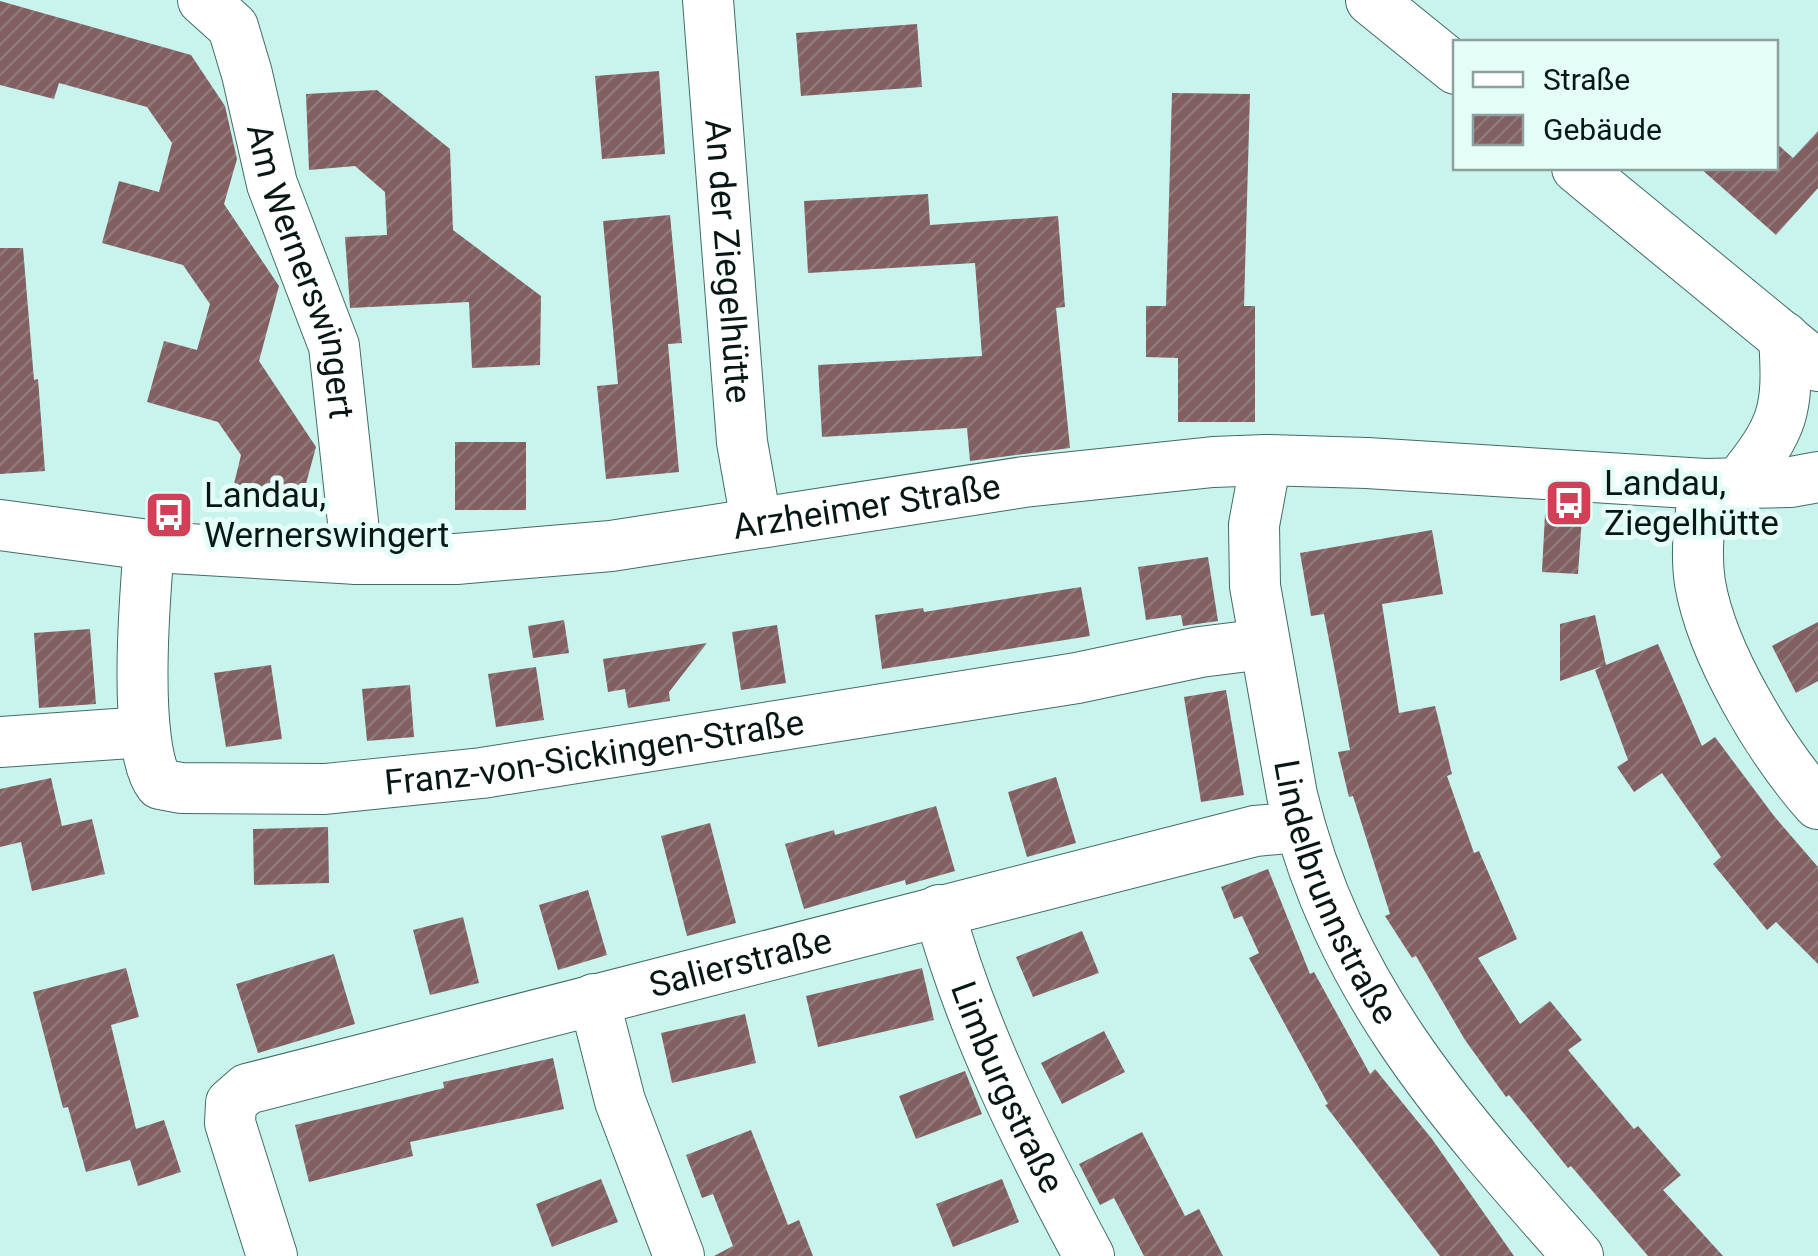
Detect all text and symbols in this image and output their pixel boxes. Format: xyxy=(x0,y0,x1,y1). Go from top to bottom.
legend xyxy=(1453,40,1778,170)
text: Straße xyxy=(1543,62,1630,97)
text: Gebäude xyxy=(1543,112,1662,147)
street label: An der Ziegelhütte xyxy=(696,118,759,405)
street label: Am Wernerswingert xyxy=(238,120,362,421)
place label: Landau, Ziegelhütte xyxy=(1604,463,1779,544)
street label: Arzheimer Straße xyxy=(730,466,1003,548)
place label: Landau, Wernerswingert xyxy=(204,475,449,556)
bus stop icon: Landau, Ziegelhütte xyxy=(1543,477,1595,529)
bus stop icon: Landau, Wernerswingert xyxy=(143,489,195,541)
street label: Franz-von-Sickingen-Straße xyxy=(383,702,807,804)
street label: Lindelbrunnstraße xyxy=(1265,757,1406,1032)
street label: Salierstraße xyxy=(645,920,836,1006)
street label: Limburgstraße xyxy=(942,976,1072,1200)

